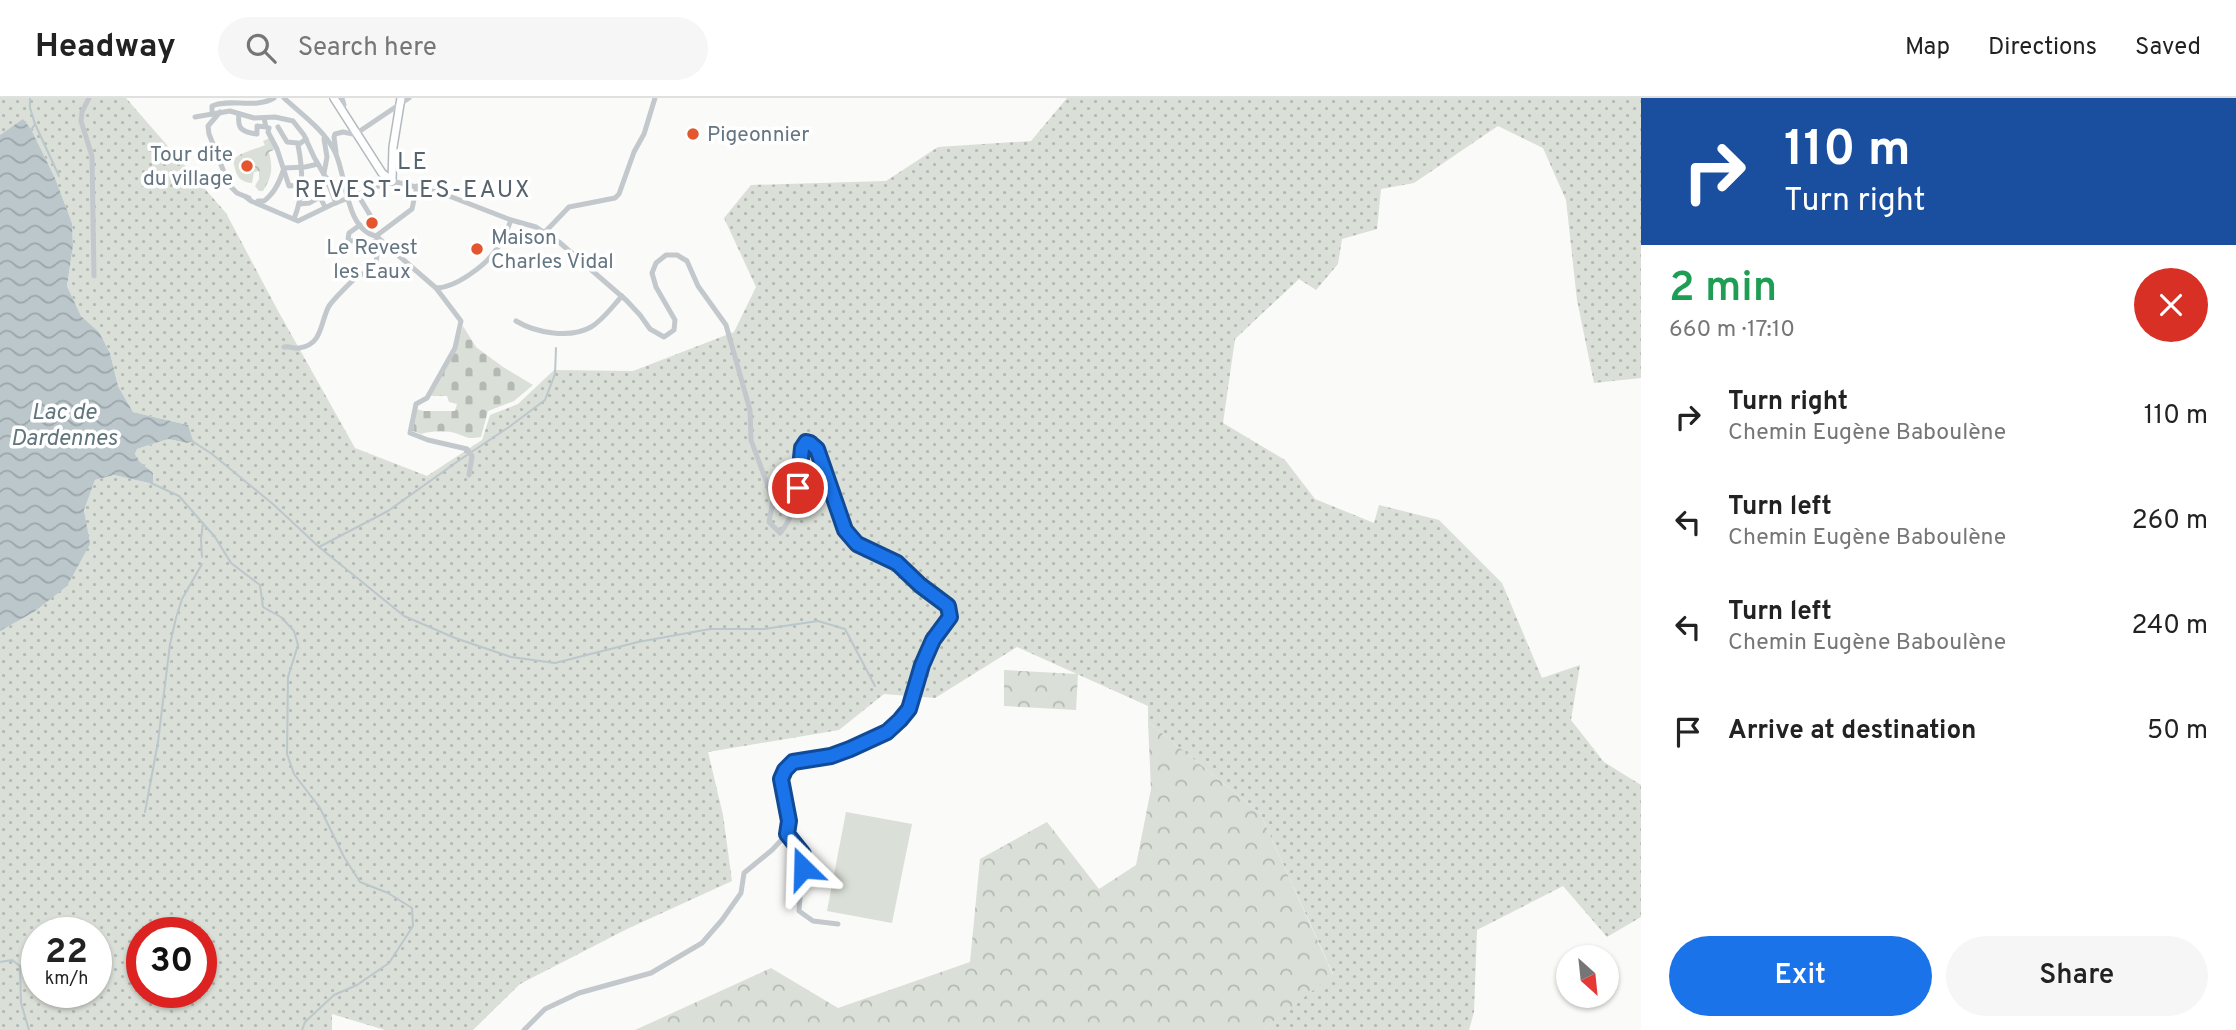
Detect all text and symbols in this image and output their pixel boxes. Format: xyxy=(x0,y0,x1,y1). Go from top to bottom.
search box xyxy=(218,17,708,80)
text: Headway xyxy=(35,27,176,69)
icon: search xyxy=(242,29,280,67)
text: Search here xyxy=(298,32,437,65)
text: Map xyxy=(1905,33,1950,63)
text: Directions xyxy=(1988,33,2097,63)
text: Saved xyxy=(2135,33,2201,63)
text: 110 m xyxy=(1784,121,1911,183)
place label: Pigeonnier xyxy=(707,122,810,149)
marker: Pigeonnier xyxy=(685,126,701,142)
icon: right xyxy=(1669,126,1760,217)
place label: Tour dite du village xyxy=(143,142,233,193)
district label: LE REVEST-LES-EAUX xyxy=(294,148,532,206)
marker: Tour dite du village xyxy=(239,158,255,174)
text: Turn right xyxy=(1784,182,1926,222)
marker: Le Revest les Eaux xyxy=(364,215,380,231)
place label: Maison Charles Vidal xyxy=(491,225,614,276)
place label: Le Revest les Eaux xyxy=(326,235,418,286)
marker: Maison Charles Vidal xyxy=(469,241,485,257)
text: 2 min xyxy=(1669,263,1777,316)
button: close xyxy=(2134,268,2208,342)
text: 660 m · 17:10 xyxy=(1669,316,1795,345)
text: Turn right xyxy=(1728,386,1848,419)
icon: right xyxy=(1669,398,1707,436)
water label: Lac de Dardennes xyxy=(11,399,118,454)
text: 110 m xyxy=(2144,400,2208,433)
text: Chemin Eugène Baboulène xyxy=(1728,419,2006,448)
pin xyxy=(768,458,828,518)
icon: arrive xyxy=(779,469,817,507)
text: Turn left xyxy=(1728,491,1832,524)
icon: left xyxy=(1669,503,1707,541)
text: 260 m xyxy=(2132,505,2208,538)
text: Chemin Eugène Baboulène xyxy=(1728,524,2006,553)
text: Turn left xyxy=(1728,596,1832,629)
icon: left xyxy=(1669,608,1707,646)
text: 240 m xyxy=(2131,610,2208,643)
text: Chemin Eugène Baboulène xyxy=(1728,629,2006,658)
icon: arrive xyxy=(1669,713,1707,751)
text: Arrive at destination xyxy=(1728,715,1976,748)
text: 50 m xyxy=(2147,715,2208,748)
position arrow xyxy=(766,831,840,905)
speed limit sign: 30 xyxy=(126,917,217,1008)
text: 22 xyxy=(45,931,88,975)
button: Exit xyxy=(1669,936,1932,1016)
button: Share xyxy=(1946,936,2208,1016)
north arrow xyxy=(1556,945,1619,1008)
map controls xyxy=(1556,945,1619,1008)
text: km/h xyxy=(45,968,88,991)

